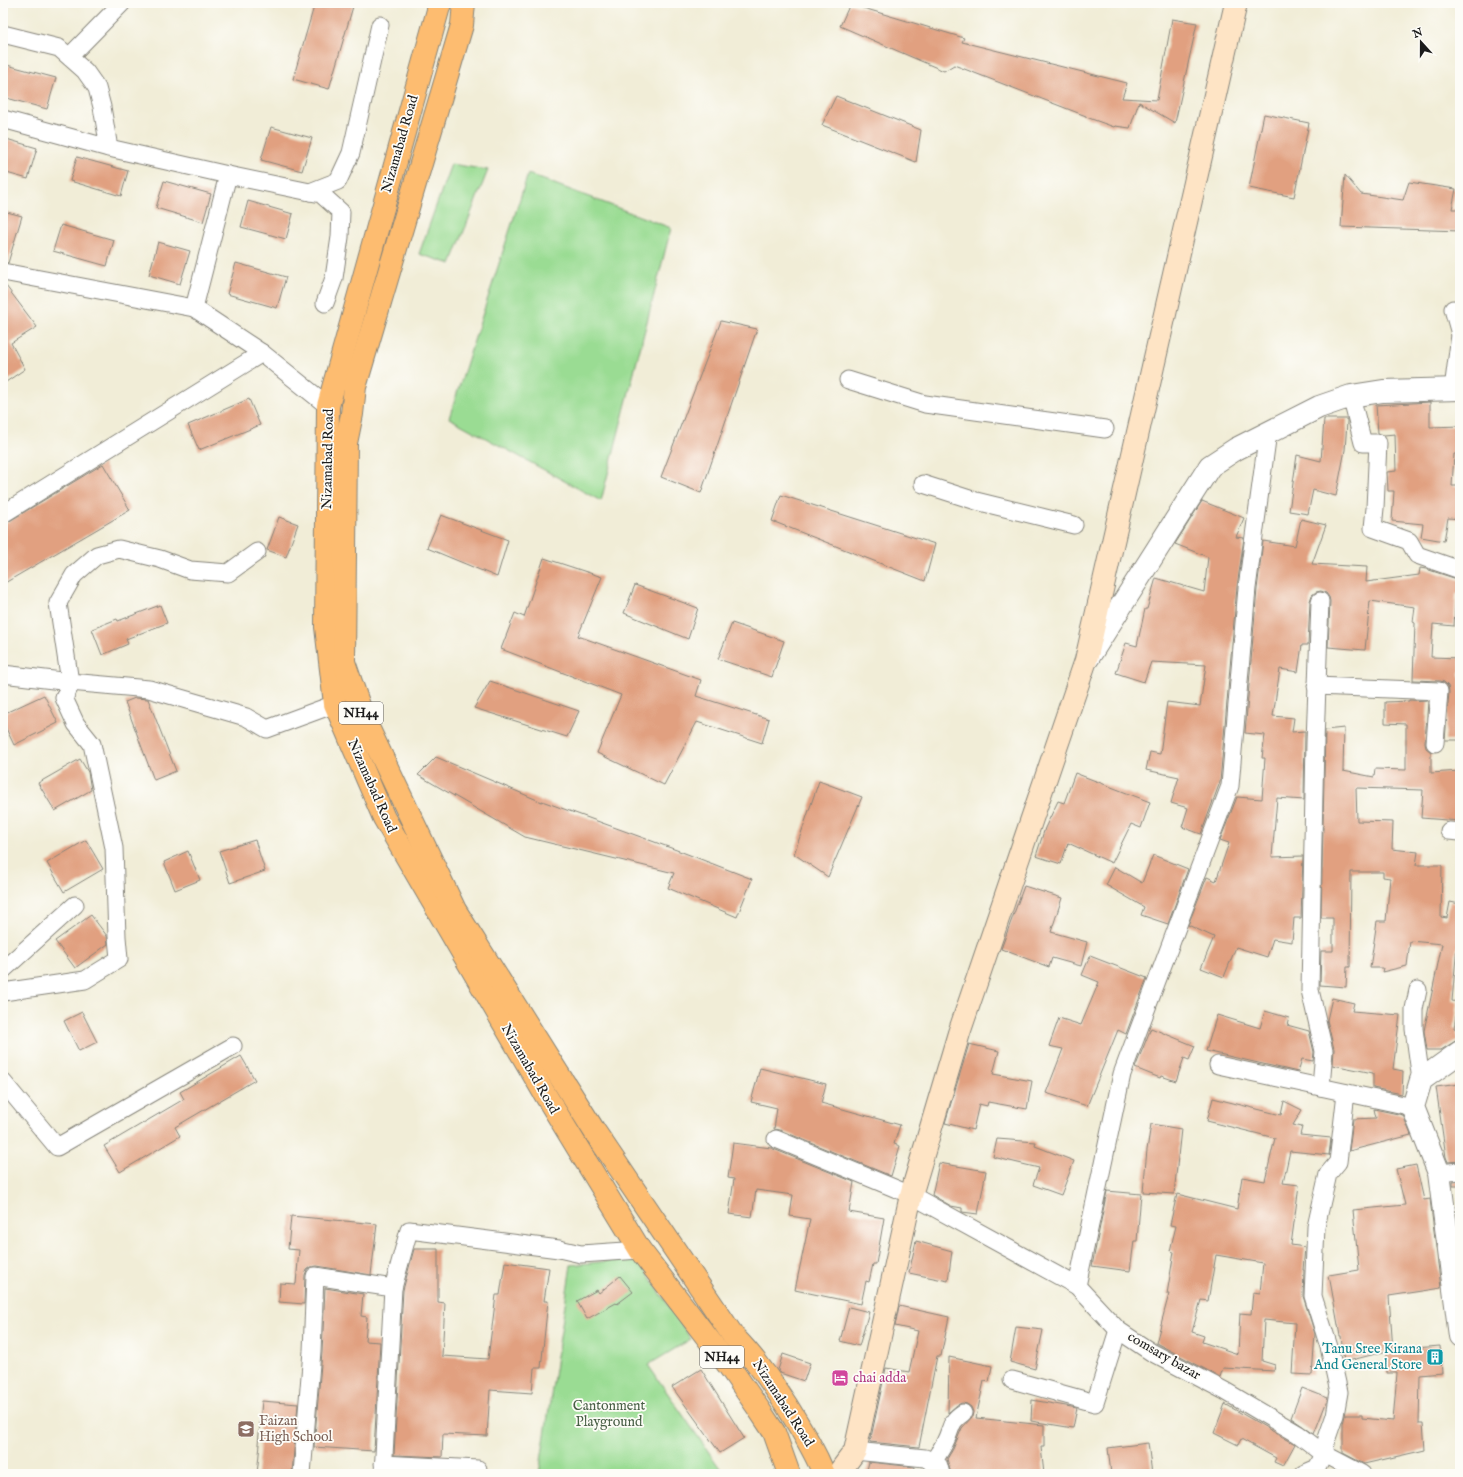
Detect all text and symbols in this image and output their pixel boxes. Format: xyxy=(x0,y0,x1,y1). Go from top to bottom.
north arrow xyxy=(1401,22,1441,62)
text: N xyxy=(1410,25,1425,42)
street label: Nizamabad Road xyxy=(377,93,423,195)
street label: Nizamabad Road xyxy=(318,408,338,510)
road number: NH44 xyxy=(339,702,383,724)
street label: Nizamabad Road xyxy=(343,736,401,836)
street label: Nizamabad Road xyxy=(497,1021,563,1118)
street label: comsary bazar xyxy=(1124,1328,1204,1384)
place label: Tanu Sree Kirana And General Store xyxy=(1313,1340,1423,1374)
road number: NH44 xyxy=(700,1346,744,1368)
building icon: Tanu Sree Kirana And General Store xyxy=(1425,1347,1445,1367)
street label: Nizamabad Road xyxy=(748,1356,818,1451)
hotel icon: chai adda xyxy=(830,1368,850,1388)
place label: chai adda xyxy=(853,1369,907,1387)
park label: Cantonment Playground xyxy=(573,1397,645,1431)
place label: Faizan High School xyxy=(259,1412,332,1446)
school or university icon: Faizan High School xyxy=(236,1419,256,1439)

